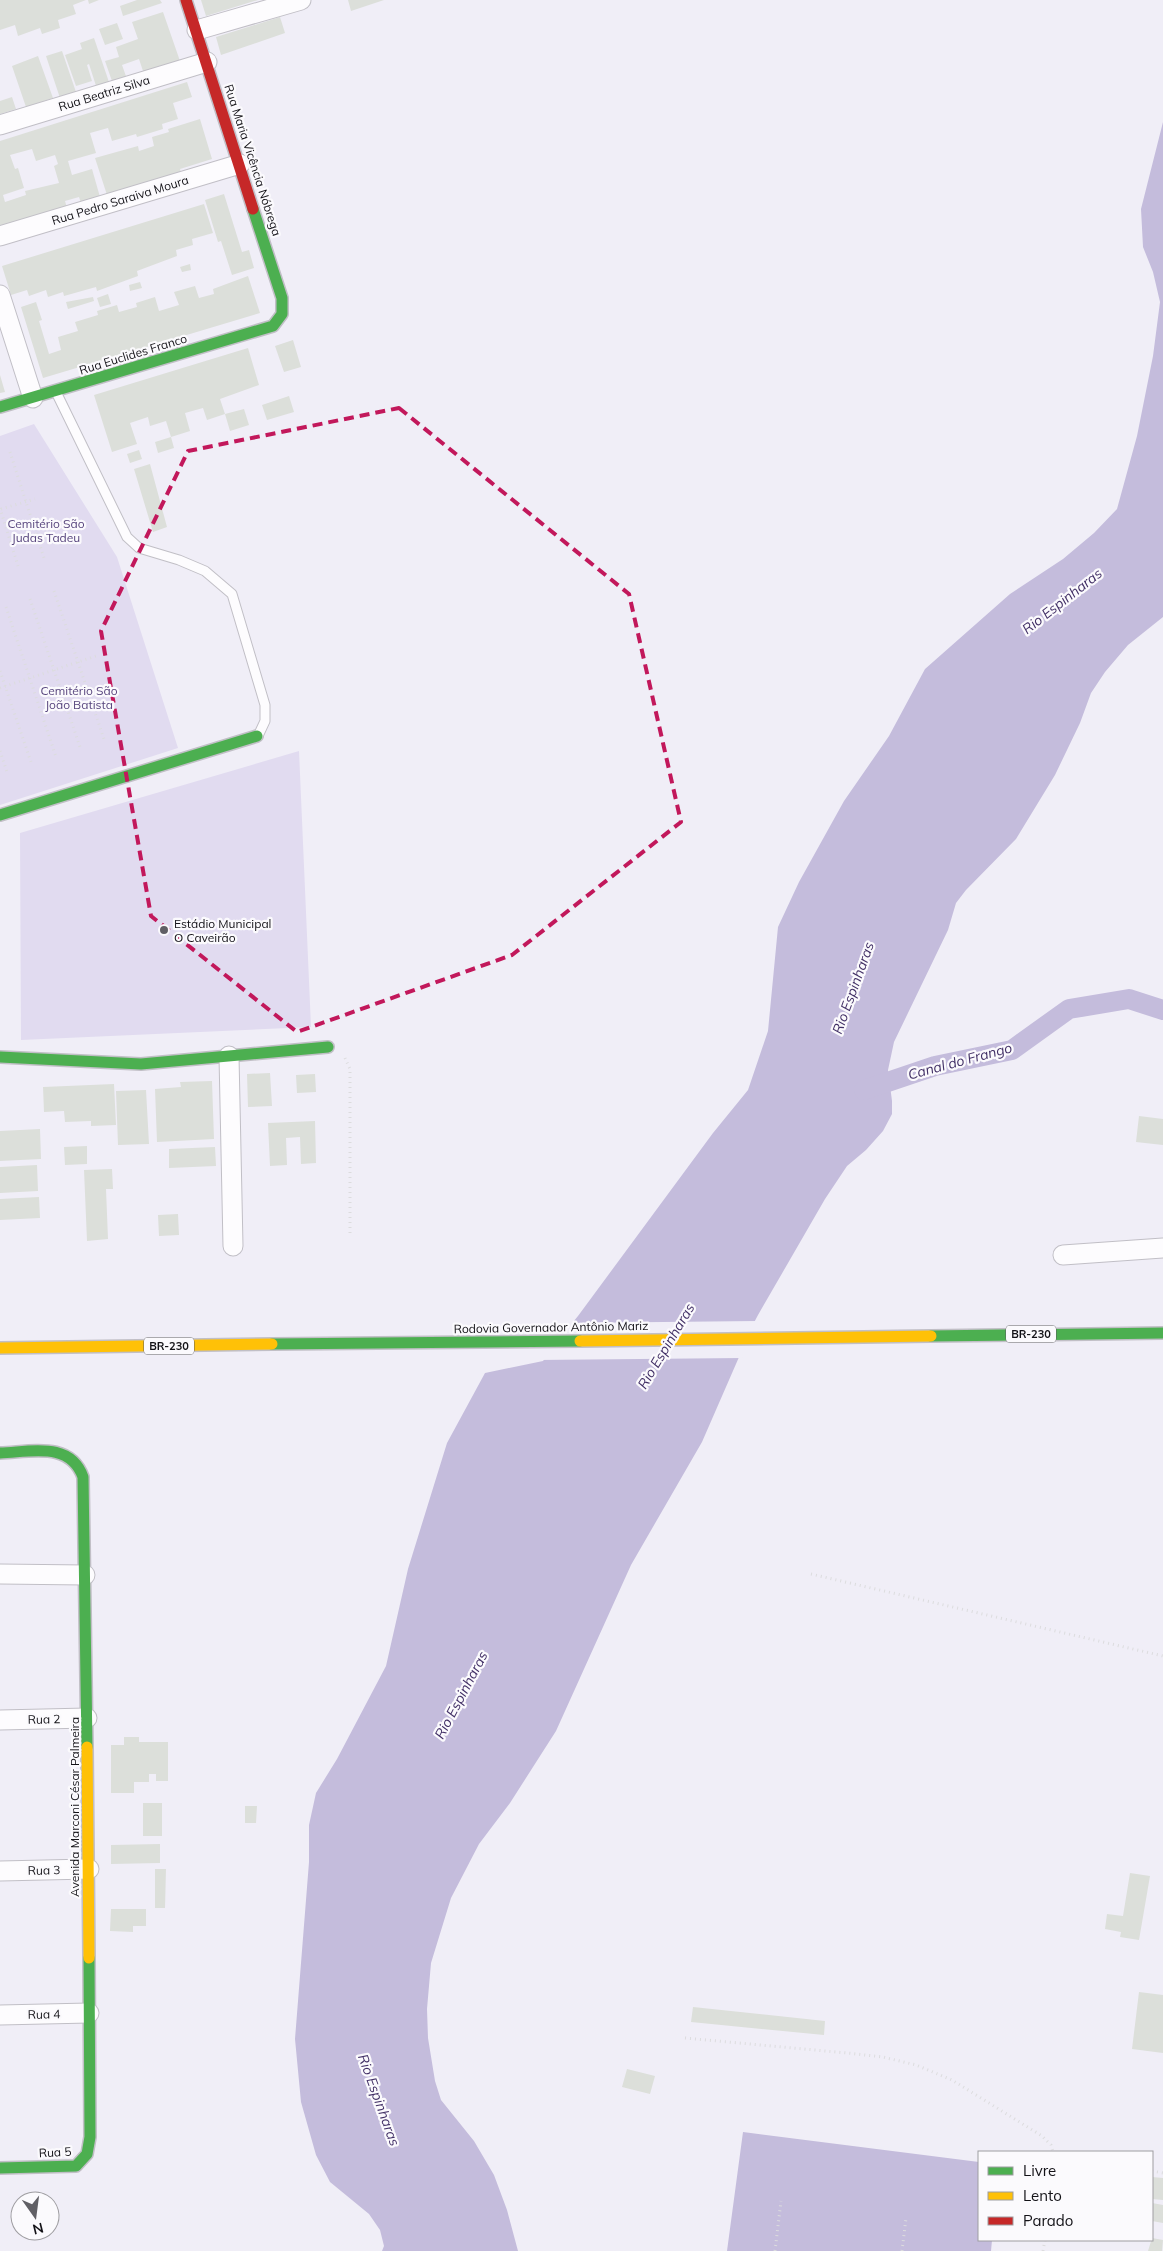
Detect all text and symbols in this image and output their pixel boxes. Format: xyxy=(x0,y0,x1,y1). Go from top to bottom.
street label: Rua Beatriz Silva xyxy=(56,72,152,114)
street label: Rua Maria Vicência Nóbrega xyxy=(221,82,285,238)
street label: Rua Pedro Saraiva Moura xyxy=(50,172,190,228)
street label: Rua Euclides Franco xyxy=(77,330,189,378)
park label: Cemitério São Judas Tadeu xyxy=(7,516,85,545)
water label: Rio Espinharas xyxy=(1018,564,1106,638)
park label: Cemitério São João Batista xyxy=(40,683,118,712)
place label: Estádio Municipal O Caveirão xyxy=(174,916,271,945)
marker: Estádio Municipal O Caveirão xyxy=(158,924,170,936)
water label: Rio Espinharas xyxy=(828,939,878,1036)
water label: Canal do Frango xyxy=(906,1038,1014,1084)
water label: Rio Espinharas xyxy=(633,1300,699,1392)
street label: Rodovia Governador Antônio Mariz xyxy=(454,1318,648,1336)
road number: BR-230 xyxy=(1006,1326,1056,1342)
road number: BR-230 xyxy=(144,1338,194,1354)
water label: Rio Espinharas xyxy=(430,1648,492,1742)
street label: Rua 2 xyxy=(27,1711,61,1727)
street label: Avenida Marconi César Palmeira xyxy=(67,1717,82,1897)
street label: Rua 3 xyxy=(27,1862,61,1878)
street label: Rua 4 xyxy=(27,2006,61,2022)
water label: Rio Espinharas xyxy=(354,2052,404,2149)
street label: Rua 5 xyxy=(38,2144,72,2160)
legend xyxy=(978,2151,1153,2241)
text: Livre xyxy=(1023,2161,1056,2180)
text: Lento xyxy=(1023,2186,1062,2205)
north arrow xyxy=(10,2191,60,2241)
text: Parado xyxy=(1023,2211,1073,2230)
text: N xyxy=(31,2219,45,2239)

